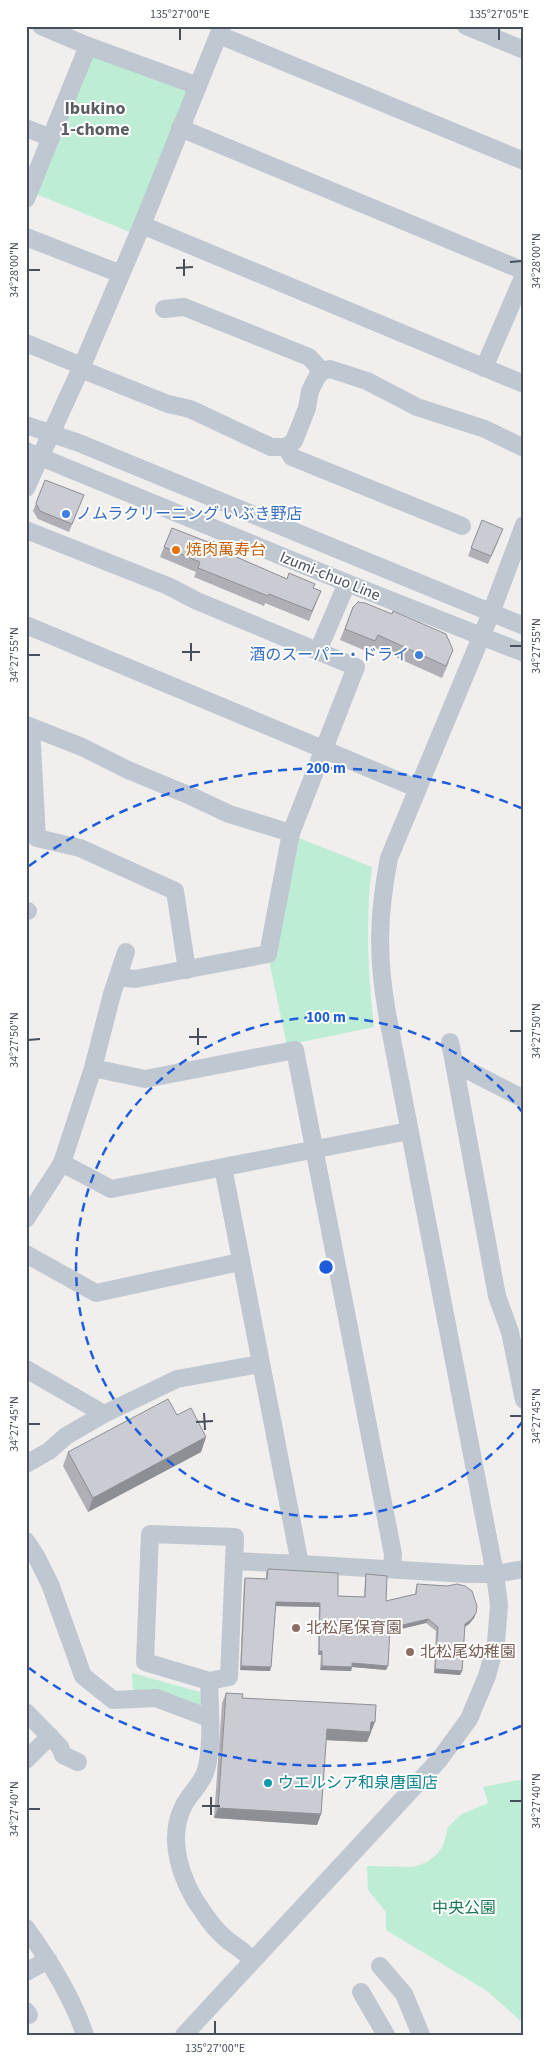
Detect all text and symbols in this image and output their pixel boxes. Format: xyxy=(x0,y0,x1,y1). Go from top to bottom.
text: 135°27'00"E xyxy=(150,6,210,23)
text: 135°27'05"E xyxy=(469,6,529,23)
district label: Ibukino 1-chome xyxy=(61,96,129,142)
text: 34°28'00"N xyxy=(528,233,545,289)
text: 34°28'00"N xyxy=(6,242,23,298)
place label: ノムラクリーニング いぶき野店 xyxy=(76,503,302,525)
marker: ノムラクリーニング いぶき野店 xyxy=(60,508,72,520)
place label: 焼肉萬寿台 xyxy=(186,539,266,561)
marker: 焼肉萬寿台 xyxy=(170,544,182,556)
street label: Izumi-chuo Line xyxy=(276,546,384,606)
text: 34°27'55"N xyxy=(528,618,545,674)
text: 34°27'55"N xyxy=(6,627,23,683)
place label: 酒のスーパー・ドライ xyxy=(249,644,409,666)
marker: 酒のスーパー・ドライ xyxy=(413,649,425,661)
text: 200 m xyxy=(306,758,346,779)
text: 34°27'50"N xyxy=(528,1003,545,1059)
text: 100 m xyxy=(306,1007,346,1028)
text: 34°27'50"N xyxy=(6,1012,23,1068)
centre of rings xyxy=(317,1258,335,1276)
text: 34°27'45"N xyxy=(528,1388,545,1444)
text: 34°27'45"N xyxy=(6,1396,23,1452)
place label: 北松尾保育園 xyxy=(306,1617,402,1639)
marker: 北松尾保育園 xyxy=(290,1622,302,1634)
place label: 北松尾幼稚園 xyxy=(420,1641,516,1663)
marker: 北松尾幼稚園 xyxy=(404,1646,416,1658)
place label: ウエルシア和泉唐国店 xyxy=(278,1772,438,1794)
text: 34°27'40"N xyxy=(528,1773,545,1829)
marker: ウエルシア和泉唐国店 xyxy=(262,1777,274,1789)
text: 34°27'40"N xyxy=(6,1781,23,1837)
park label: 中央公園 xyxy=(432,1897,496,1919)
text: 135°27'00"E xyxy=(185,2040,245,2057)

